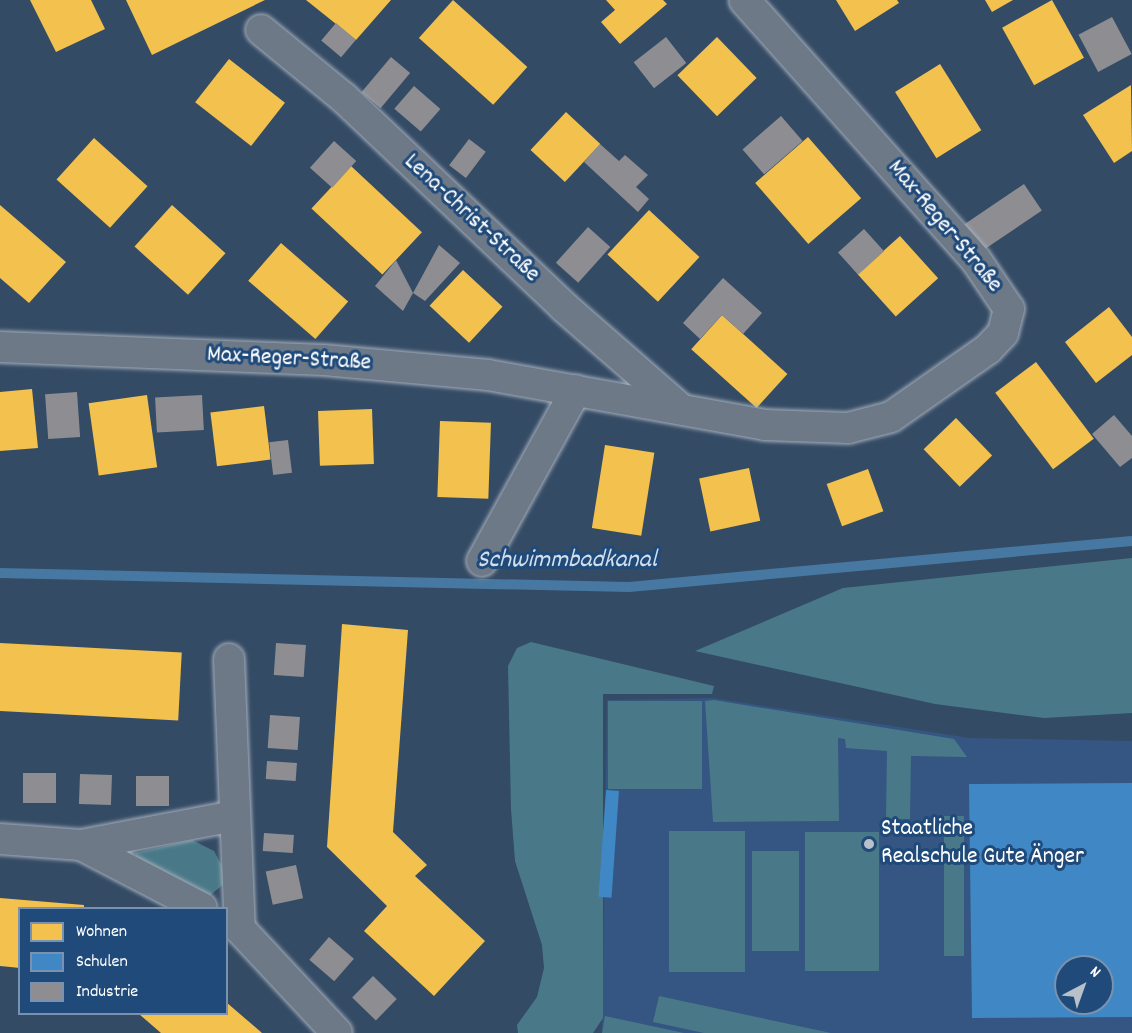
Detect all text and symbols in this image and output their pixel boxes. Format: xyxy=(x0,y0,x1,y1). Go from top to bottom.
street label: Lena-Christ-Straße xyxy=(397,149,545,289)
street label: Max-Reger-Straße xyxy=(880,155,1008,299)
street label: Max-Reger-Straße xyxy=(206,341,372,379)
water label: Schwimmbadkanal xyxy=(477,545,657,577)
place label: Staatliche Realschule Gute Änger xyxy=(881,816,1084,872)
marker: Staatliche Realschule Gute Änger xyxy=(862,837,876,851)
legend xyxy=(18,907,228,1015)
text: Wohnen xyxy=(76,920,127,945)
text: Schulen xyxy=(76,950,128,975)
north arrow xyxy=(1054,955,1114,1015)
text: N xyxy=(1084,961,1105,984)
text: Industrie xyxy=(76,980,138,1005)

